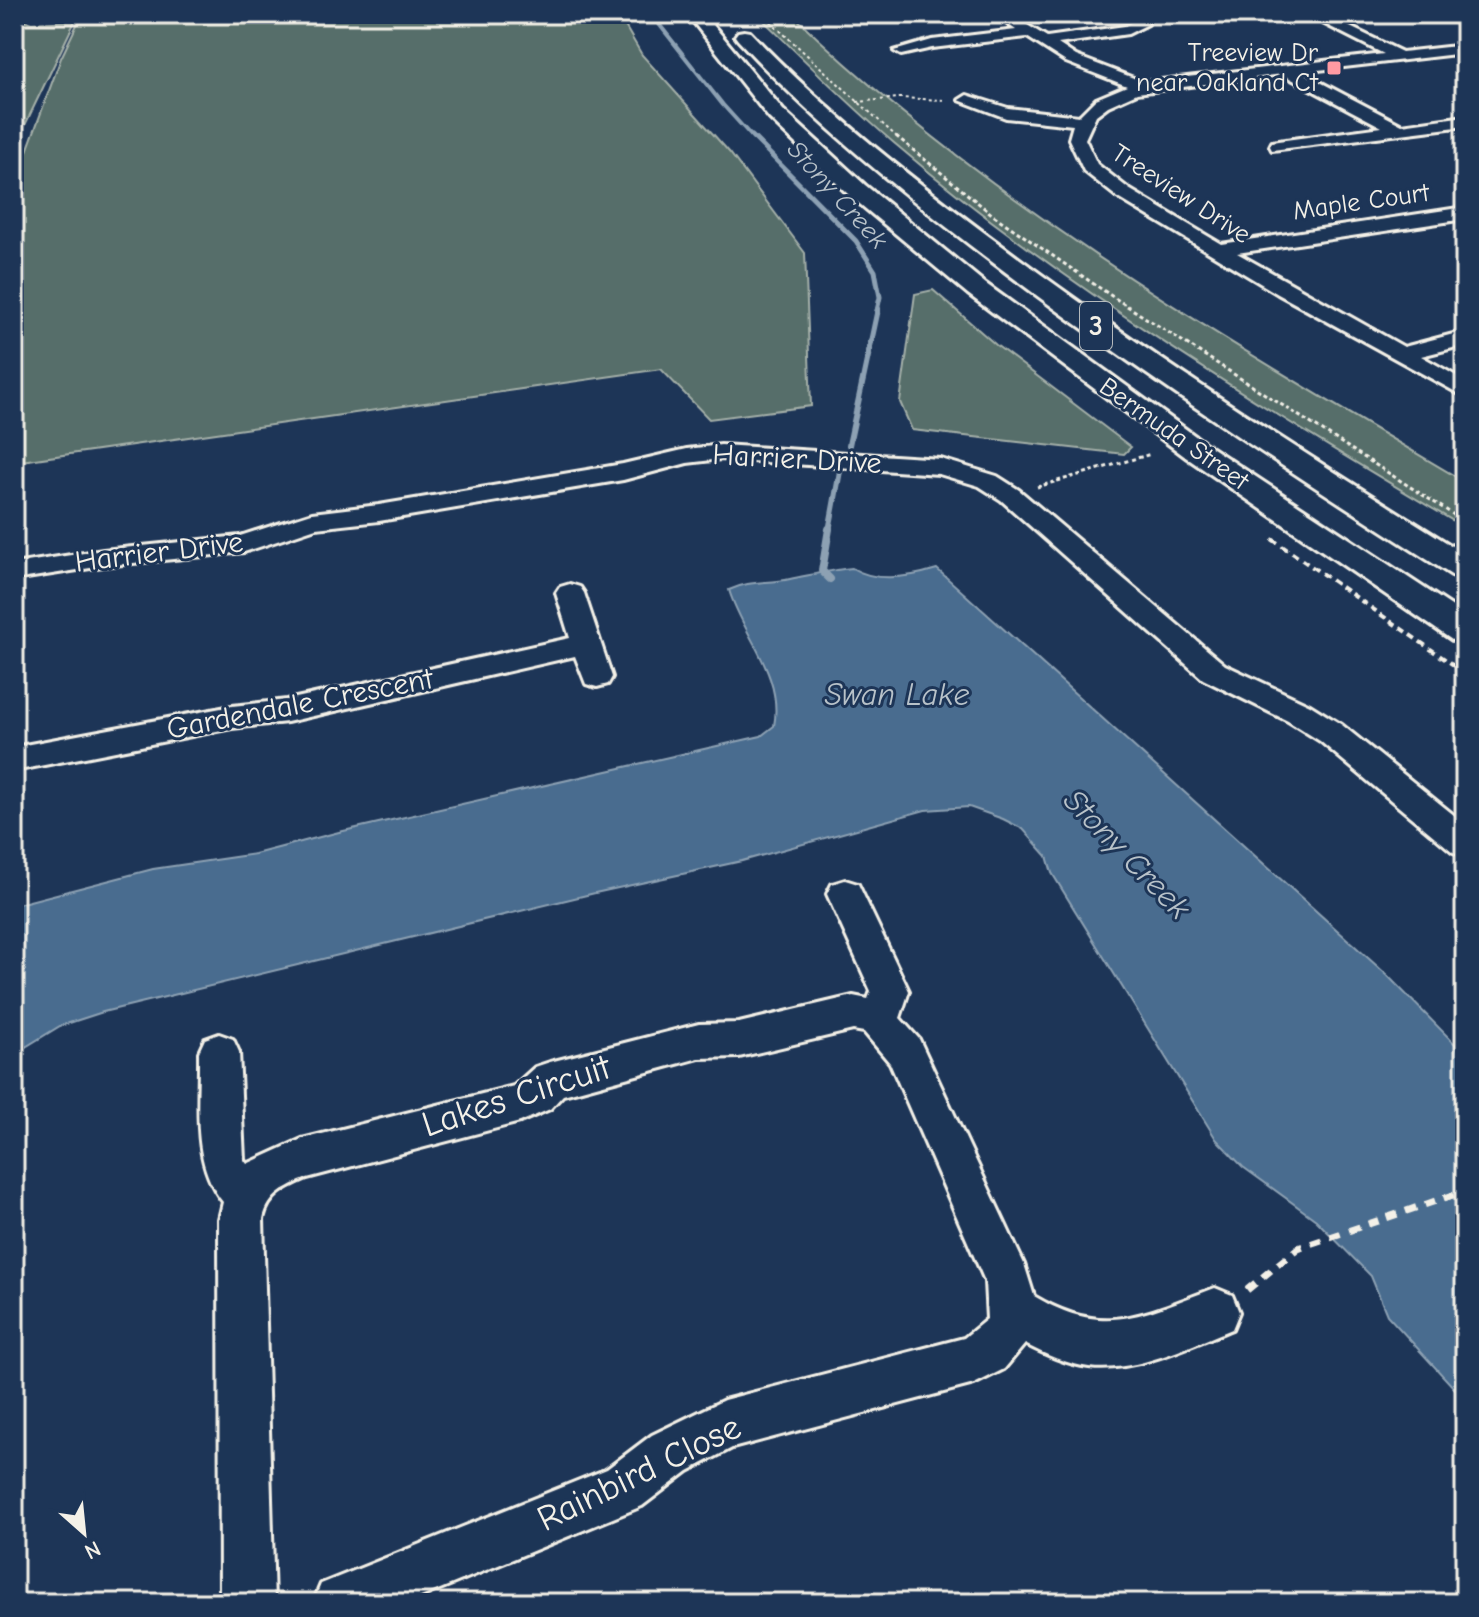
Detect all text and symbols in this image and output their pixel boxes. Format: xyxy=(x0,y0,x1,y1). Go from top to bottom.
place label: Treeview Dr near Oakland Ct xyxy=(1136,38,1320,98)
marker: Treeview Dr near Oakland Ct xyxy=(1325,59,1343,77)
water label: Stony Creek xyxy=(781,135,893,255)
street label: Treeview Drive xyxy=(1106,138,1256,250)
street label: Maple Court xyxy=(1291,177,1433,226)
road number: 3 xyxy=(1080,302,1112,350)
street label: Bermuda Street xyxy=(1094,371,1256,497)
street label: Harrier Drive xyxy=(712,437,882,481)
street label: Harrier Drive xyxy=(73,524,245,580)
street label: Gardendale Crescent xyxy=(164,661,437,747)
water label: Swan Lake xyxy=(824,676,970,713)
water label: Stony Creek xyxy=(1056,781,1198,927)
street label: Lakes Circuit xyxy=(417,1046,617,1146)
street label: Rainbird Close xyxy=(531,1406,747,1540)
north arrow xyxy=(44,1493,124,1573)
text: N xyxy=(80,1535,105,1565)

